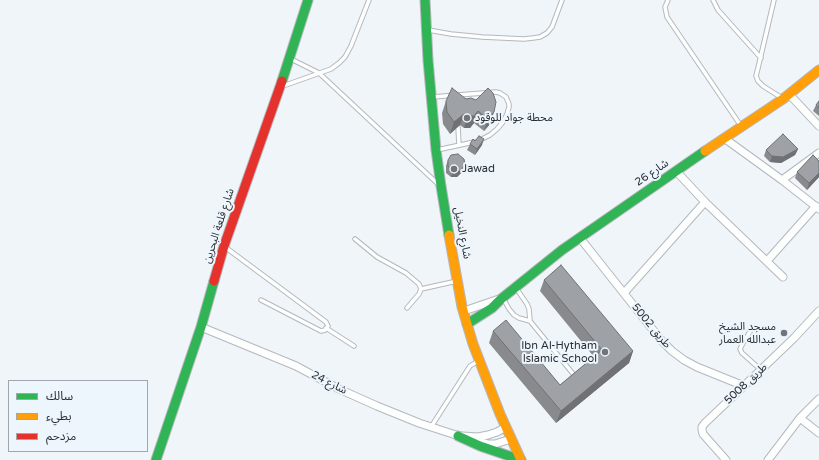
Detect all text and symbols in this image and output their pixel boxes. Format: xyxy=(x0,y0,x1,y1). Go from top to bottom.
place label: محطة جواد للوقود xyxy=(475,111,553,125)
marker: محطة جواد للوقود xyxy=(462,113,472,123)
street label: شارع 26 xyxy=(633,157,671,189)
place label: Jawad xyxy=(462,162,495,176)
marker: Jawad xyxy=(449,164,459,174)
street label: شارع قلعة البحرين xyxy=(201,187,237,265)
street label: شارع النخيل xyxy=(450,206,474,260)
street label: طريق 5002 xyxy=(629,301,673,351)
place label: مسجد الشيخ عبدالله العمار xyxy=(719,320,776,346)
marker: مسجد الشيخ عبدالله العمار xyxy=(779,328,789,338)
place label: Ibn Al-Hytham Islamic School xyxy=(521,339,597,365)
marker: Ibn Al-Hytham Islamic School xyxy=(600,347,610,357)
street label: طريق 5008 xyxy=(722,361,770,407)
street label: شارع 24 xyxy=(309,368,349,398)
legend xyxy=(8,380,148,452)
text: سالك xyxy=(46,389,73,403)
text: بطيء xyxy=(46,409,72,423)
text: مزدحم xyxy=(46,429,76,443)

